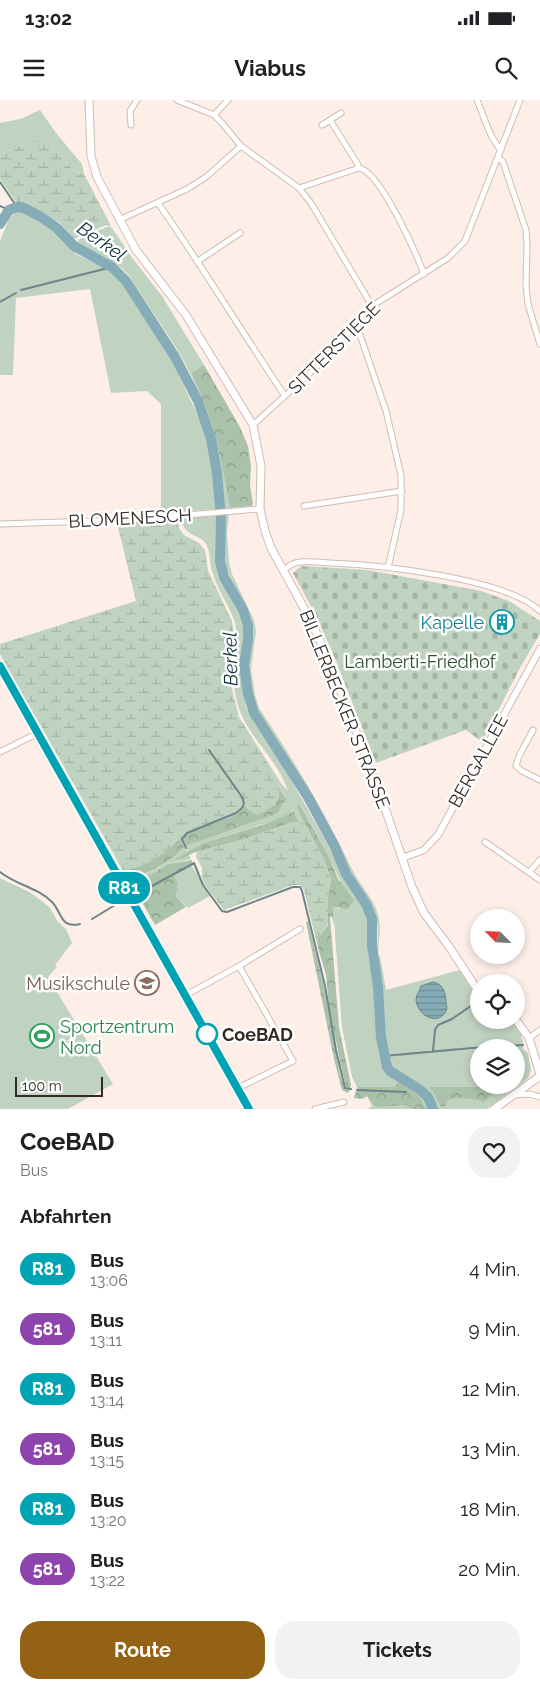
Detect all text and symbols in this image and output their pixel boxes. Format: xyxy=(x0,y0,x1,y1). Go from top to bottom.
text: 13:02 xyxy=(25,7,72,29)
icon: menu xyxy=(20,54,48,82)
icon: search xyxy=(492,54,520,82)
text: Viabus xyxy=(234,55,306,81)
water label: Berkel xyxy=(74,216,130,266)
street label: SITTERSTIEGE xyxy=(284,298,384,398)
street label: BLOMENESCH xyxy=(68,504,192,532)
street label: BILLERBECKER STRASSE xyxy=(295,607,395,811)
building icon: Kapelle xyxy=(489,609,515,635)
place label: Kapelle xyxy=(421,612,484,633)
water label: Berkel xyxy=(219,632,241,686)
park label: Lamberti-Friedhof xyxy=(344,651,497,672)
street label: BERGALLEE xyxy=(444,711,512,811)
line badge: R81 xyxy=(95,872,153,904)
text: R81 xyxy=(108,877,140,898)
north arrow xyxy=(470,909,525,964)
map controls xyxy=(470,909,525,1094)
school or university icon: Musikschule xyxy=(134,970,160,996)
place label: Musikschule xyxy=(26,973,130,994)
button: locate xyxy=(470,974,525,1029)
place label: Sportzentrum Nord xyxy=(60,1016,174,1058)
sports icon: Sportzentrum Nord xyxy=(29,1023,55,1049)
marker: CoeBAD xyxy=(196,1023,218,1045)
place label: CoeBAD xyxy=(222,1024,293,1045)
button: layers xyxy=(470,1039,525,1094)
scale bar xyxy=(15,1074,102,1097)
text: 100 m xyxy=(22,1078,62,1094)
button: heart xyxy=(468,1126,520,1178)
text: CoeBAD xyxy=(20,1127,114,1156)
text: Bus xyxy=(20,1161,48,1180)
text: Abfahrten xyxy=(20,1205,111,1227)
text: Bus xyxy=(90,1249,124,1271)
text: R81 xyxy=(32,1258,63,1279)
text: 4 Min. xyxy=(469,1258,520,1280)
text: 13:06 xyxy=(90,1271,128,1290)
text: Bus xyxy=(90,1309,124,1331)
text: 581 xyxy=(33,1318,62,1339)
text: 9 Min. xyxy=(469,1318,520,1340)
text: 13:11 xyxy=(90,1331,122,1350)
text: Bus xyxy=(90,1369,124,1391)
text: R81 xyxy=(32,1378,63,1399)
text: 12 Min. xyxy=(462,1378,520,1400)
text: 13:14 xyxy=(90,1391,124,1410)
text: Bus xyxy=(90,1429,124,1451)
text: 581 xyxy=(33,1438,62,1459)
text: 13 Min. xyxy=(461,1438,520,1460)
text: 13:15 xyxy=(90,1451,124,1470)
text: Bus xyxy=(90,1489,124,1511)
text: R81 xyxy=(32,1498,63,1519)
text: 18 Min. xyxy=(460,1498,520,1520)
text: 13:20 xyxy=(90,1511,127,1530)
text: Bus xyxy=(90,1549,124,1571)
text: 581 xyxy=(33,1558,62,1579)
text: 20 Min. xyxy=(458,1558,520,1580)
text: 13:22 xyxy=(90,1571,125,1590)
button: Route xyxy=(20,1621,265,1679)
button: Tickets xyxy=(275,1621,520,1679)

